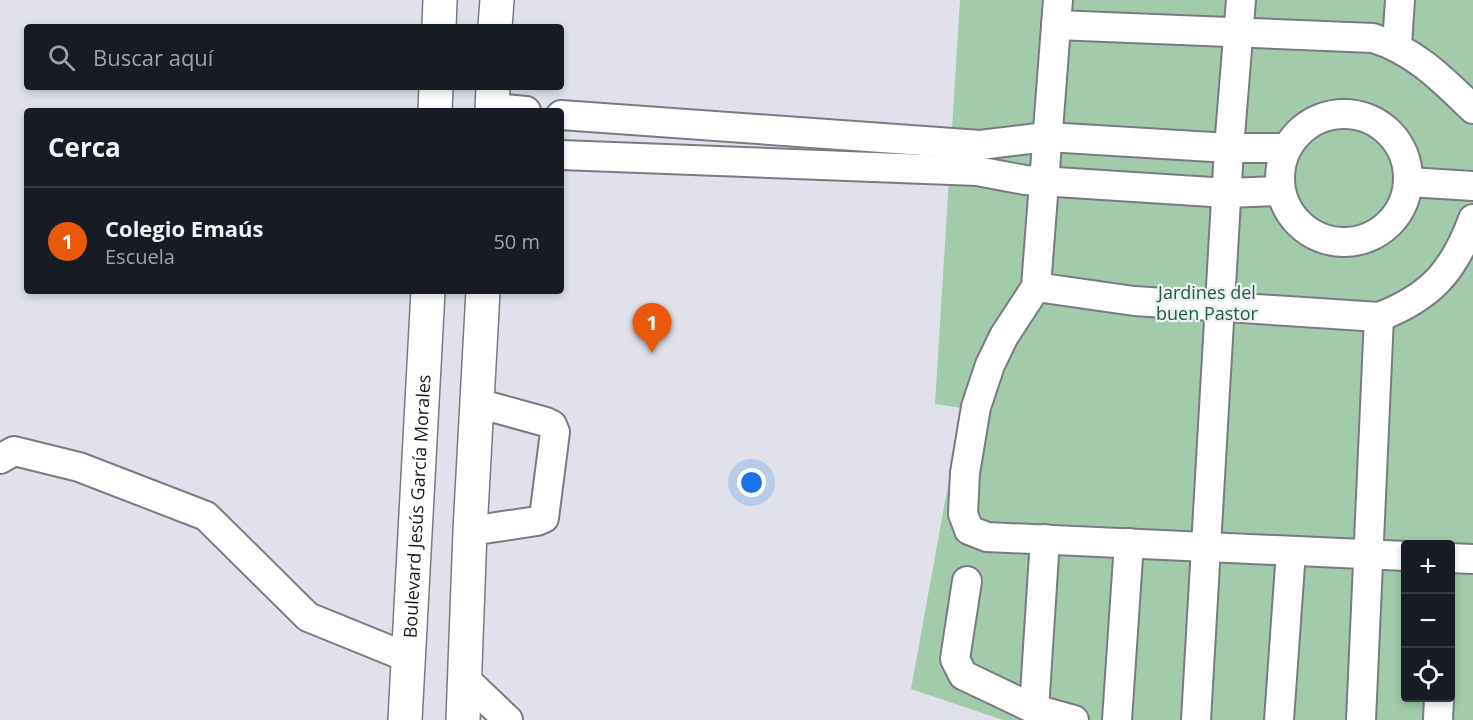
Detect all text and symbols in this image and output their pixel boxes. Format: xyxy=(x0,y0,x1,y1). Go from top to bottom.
search box xyxy=(24,24,564,90)
icon: search xyxy=(45,41,78,74)
text: Buscar aquí xyxy=(93,42,213,72)
text: Cerca xyxy=(48,129,121,165)
text: Colegio Emaús xyxy=(105,213,263,243)
text: 1 xyxy=(62,228,73,255)
text: 50 m xyxy=(493,228,540,255)
text: Escuela xyxy=(105,243,175,270)
park label: Jardines del buen Pastor xyxy=(1156,280,1259,325)
pin: 1 xyxy=(632,304,672,353)
street label: Boulevard Jesús García Morales xyxy=(397,374,436,639)
your location xyxy=(737,468,766,497)
map controls xyxy=(1401,540,1455,702)
button: + xyxy=(1401,540,1455,594)
button: − xyxy=(1401,594,1455,648)
button: locate xyxy=(1401,648,1455,702)

